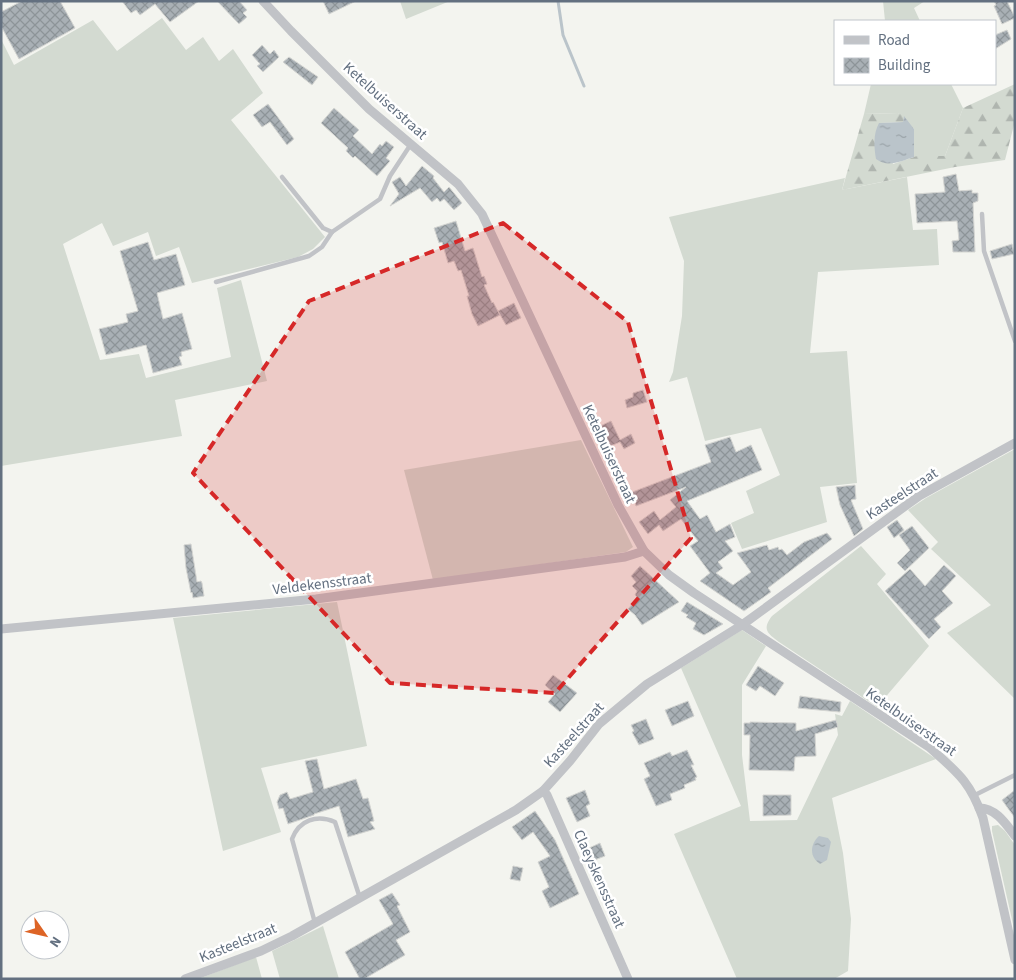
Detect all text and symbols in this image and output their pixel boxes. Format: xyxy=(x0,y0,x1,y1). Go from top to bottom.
legend xyxy=(834,20,996,85)
text: Road xyxy=(878,30,910,51)
text: Building xyxy=(878,55,931,76)
street label: Ketelbuiserstraat xyxy=(338,57,432,145)
street label: Ketelbuiserstraat xyxy=(577,401,641,507)
street label: Kasteelstraat xyxy=(862,463,942,525)
street label: Veldekensstraat xyxy=(271,568,373,600)
street label: Ketelbuiserstraat xyxy=(861,683,961,761)
street label: Kasteelstraat xyxy=(539,698,609,772)
street label: Claeyskensstraat xyxy=(568,826,630,932)
north arrow xyxy=(20,910,70,960)
street label: Kasteelstraat xyxy=(196,918,280,968)
text: N xyxy=(44,932,66,951)

